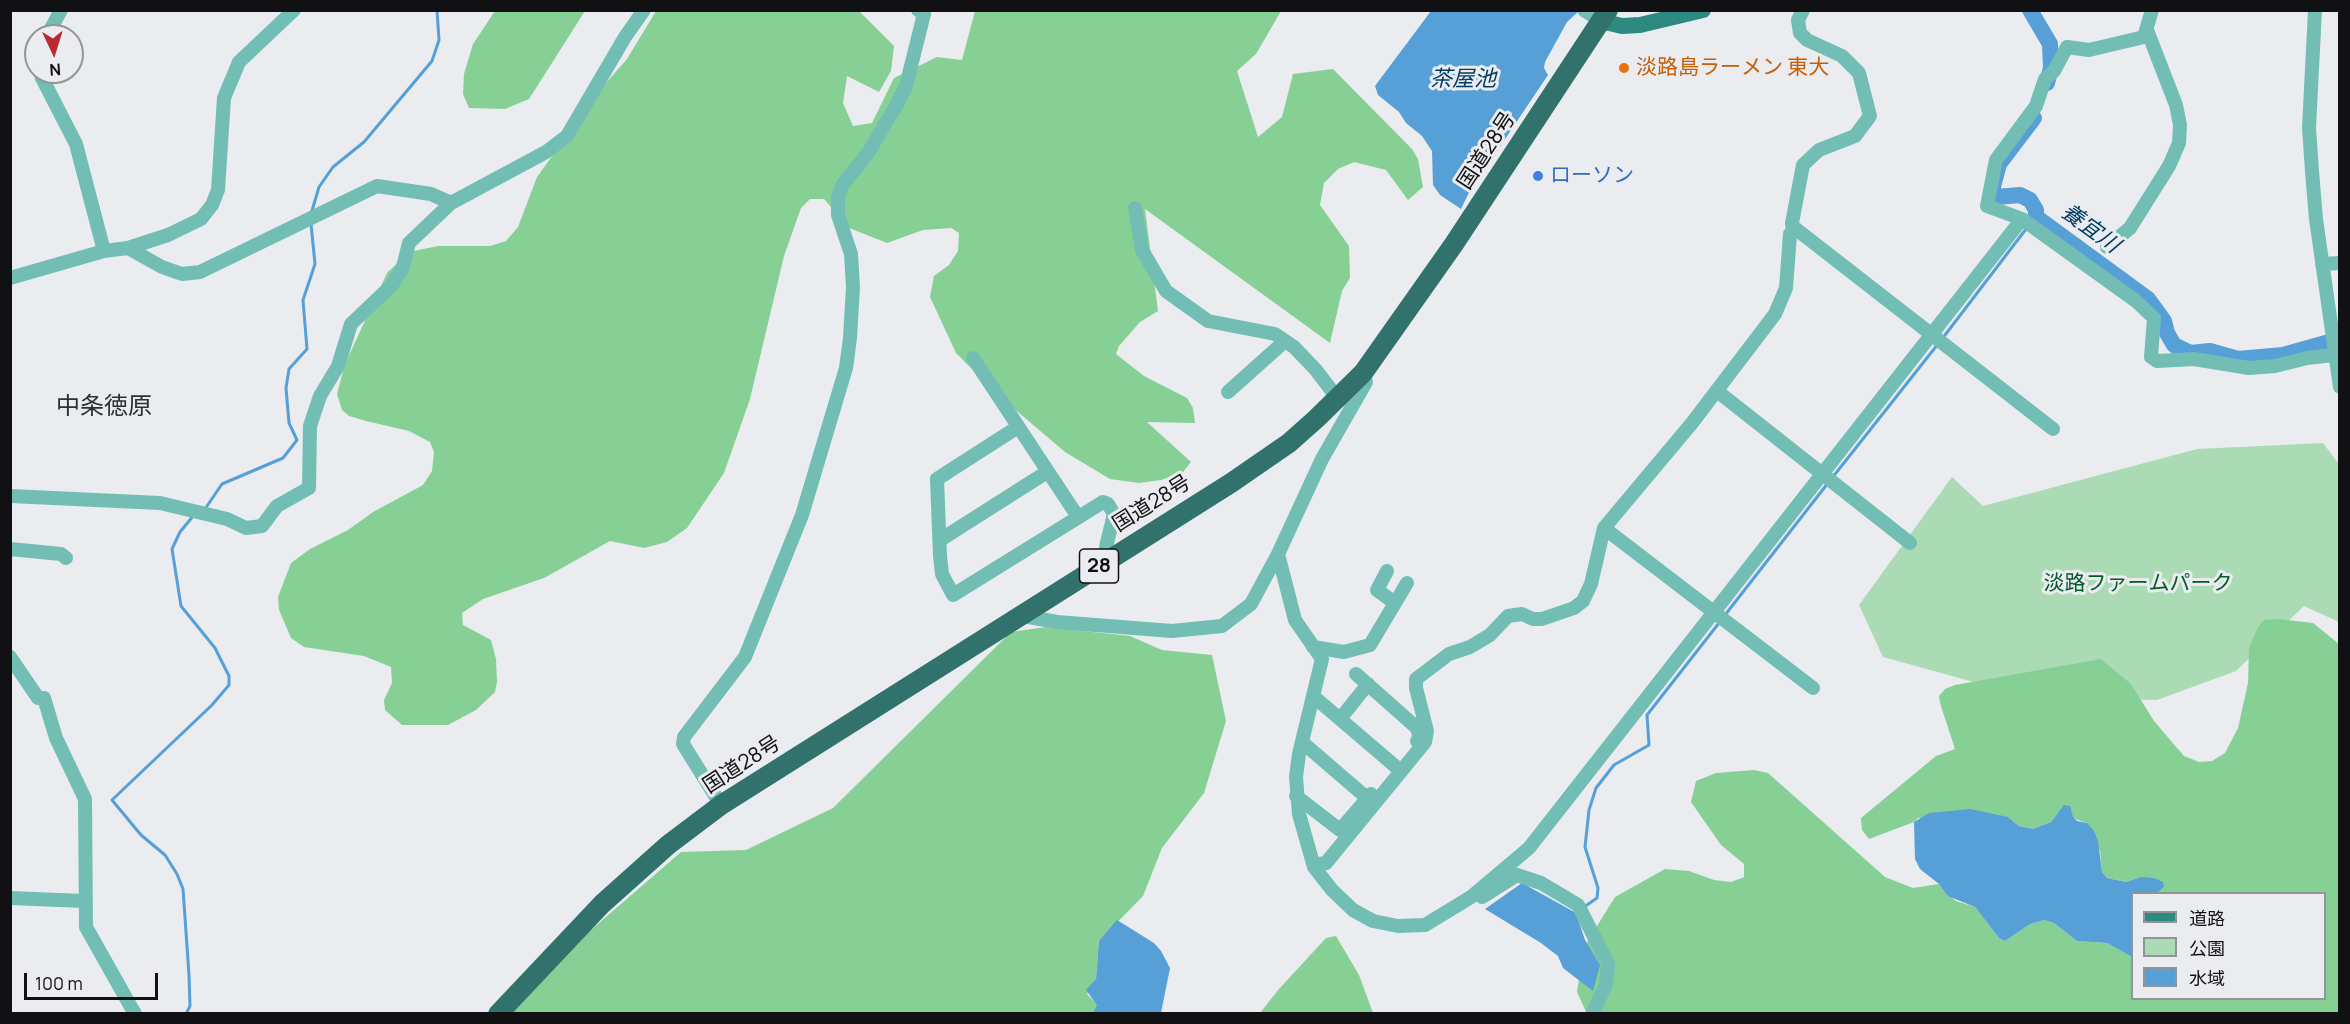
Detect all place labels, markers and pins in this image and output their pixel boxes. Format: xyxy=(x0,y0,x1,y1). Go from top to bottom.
place label: 淡路島ラーメン 東大 xyxy=(1636,55,1829,81)
marker: 淡路島ラーメン 東大 xyxy=(1617,61,1631,75)
place label: ローソン xyxy=(1550,163,1634,189)
marker: ローソン xyxy=(1531,169,1545,183)

